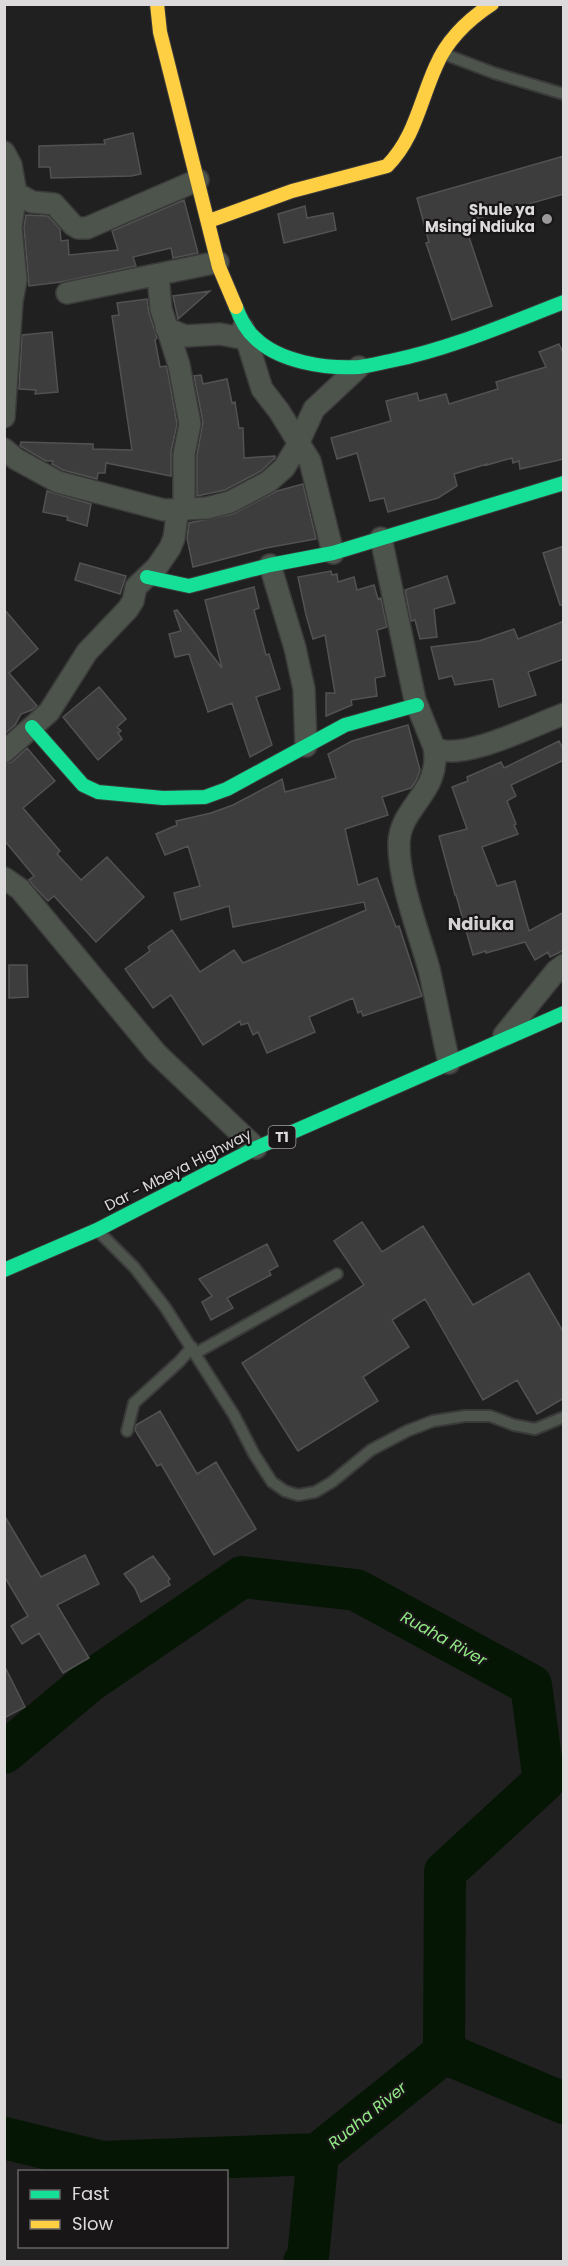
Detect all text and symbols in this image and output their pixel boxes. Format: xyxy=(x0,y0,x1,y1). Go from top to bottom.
place label: Shule ya Msingi Ndiuka xyxy=(425,199,535,237)
marker: Shule ya Msingi Ndiuka xyxy=(540,212,554,226)
district label: Ndiuka xyxy=(448,911,514,936)
street label: Dar - Mbeya Highway xyxy=(101,1123,255,1216)
road number: T1 xyxy=(268,1126,296,1148)
water label: Ruaha River xyxy=(397,1605,492,1672)
water label: Ruaha River xyxy=(323,2076,412,2154)
legend xyxy=(18,2170,228,2248)
text: Fast xyxy=(72,2181,109,2206)
text: Slow xyxy=(72,2211,114,2236)

